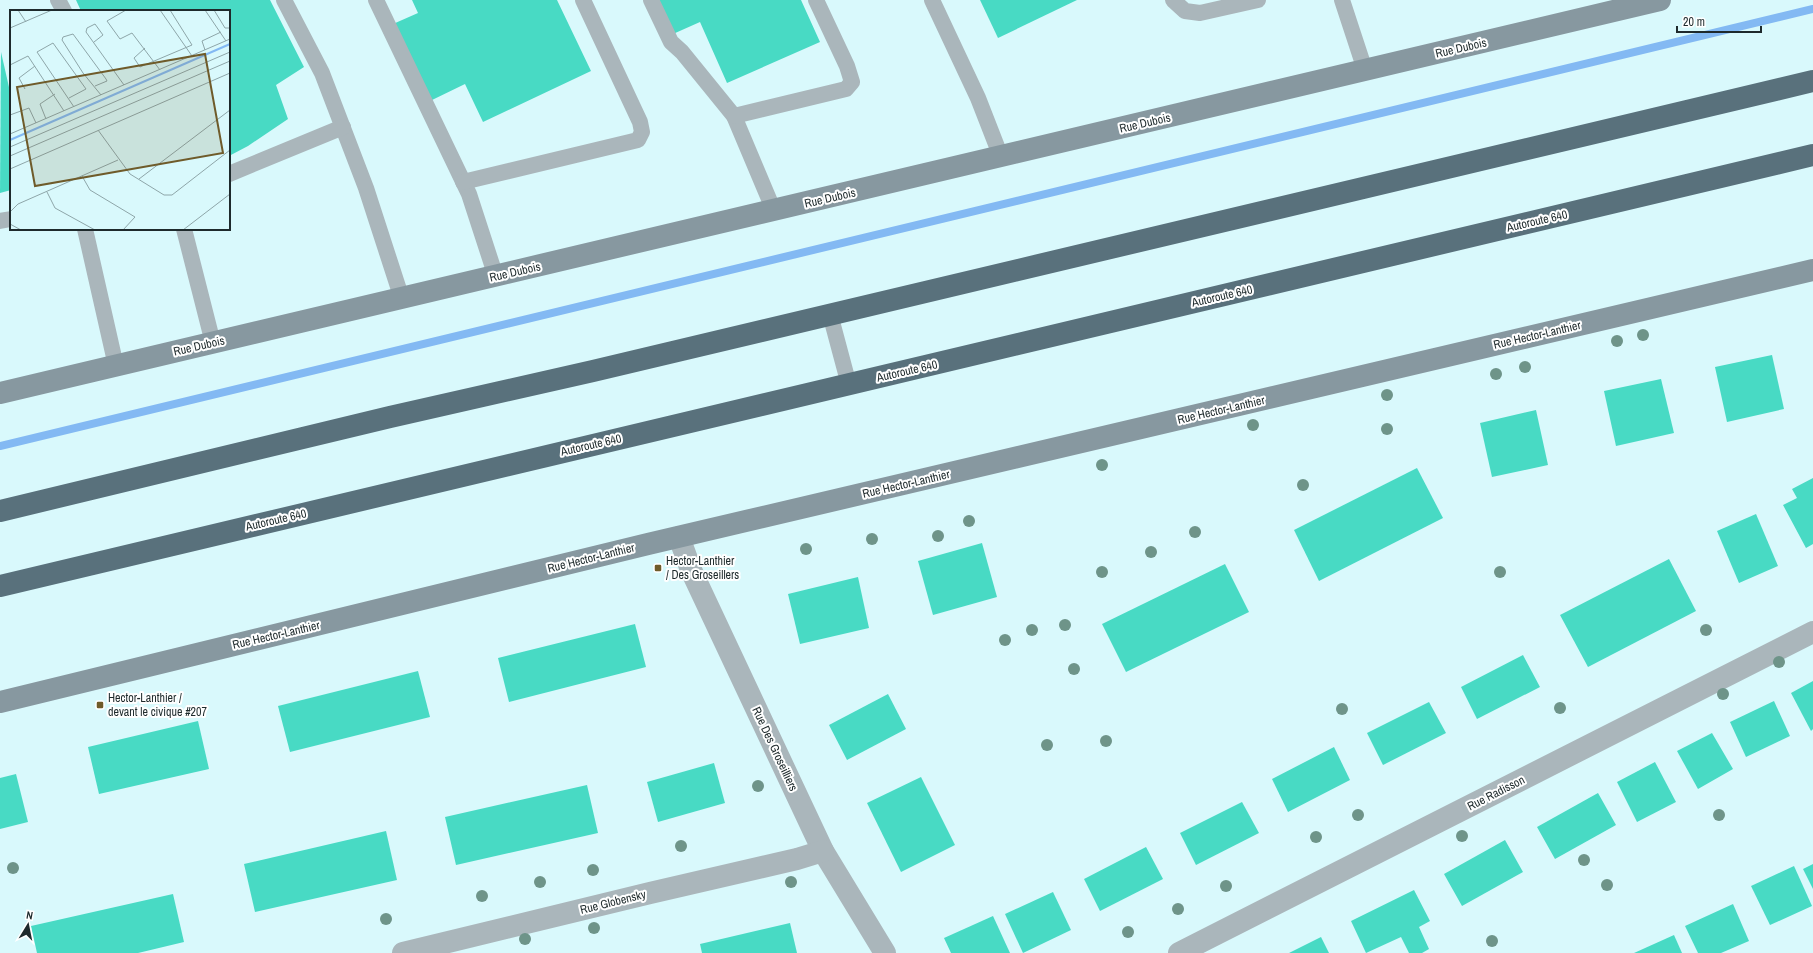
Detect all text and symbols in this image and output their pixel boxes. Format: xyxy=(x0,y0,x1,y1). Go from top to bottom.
scale bar xyxy=(1677,8,1761,34)
inset map xyxy=(10,10,230,230)
text: 20 m xyxy=(1683,14,1705,30)
street label: Rue Dubois xyxy=(1434,34,1488,62)
street label: Rue Dubois xyxy=(1118,109,1172,137)
street label: Rue Dubois xyxy=(803,184,857,212)
street label: Autoroute 640 xyxy=(1504,206,1569,236)
street label: Rue Dubois xyxy=(488,258,542,286)
street label: Autoroute 640 xyxy=(1189,281,1254,311)
street label: Rue Hector-Lanthier xyxy=(1492,317,1583,353)
street label: Rue Dubois xyxy=(172,332,226,360)
street label: Autoroute 640 xyxy=(874,356,939,386)
street label: Rue Hector-Lanthier xyxy=(1176,392,1267,428)
street label: Autoroute 640 xyxy=(558,430,623,460)
street label: Rue Hector-Lanthier xyxy=(861,466,952,502)
street label: Autoroute 640 xyxy=(243,505,308,535)
street label: Rue Hector-Lanthier xyxy=(546,539,637,577)
place label: Hector-Lanthier / Des Groseillers xyxy=(666,553,739,583)
marker: Hector-Lanthier / Des Groseillers xyxy=(653,563,663,573)
street label: Rue Hector-Lanthier xyxy=(231,617,322,653)
place label: Hector-Lanthier / devant le civique #207 xyxy=(108,690,208,720)
marker: Hector-Lanthier / devant le civique #207 xyxy=(95,700,105,710)
street label: Rue Des Groseilliers xyxy=(748,704,802,794)
street label: Rue Radisson xyxy=(1465,772,1527,814)
street label: Rue Globensky xyxy=(578,886,648,918)
north arrow xyxy=(8,905,48,945)
text: N xyxy=(25,908,34,923)

